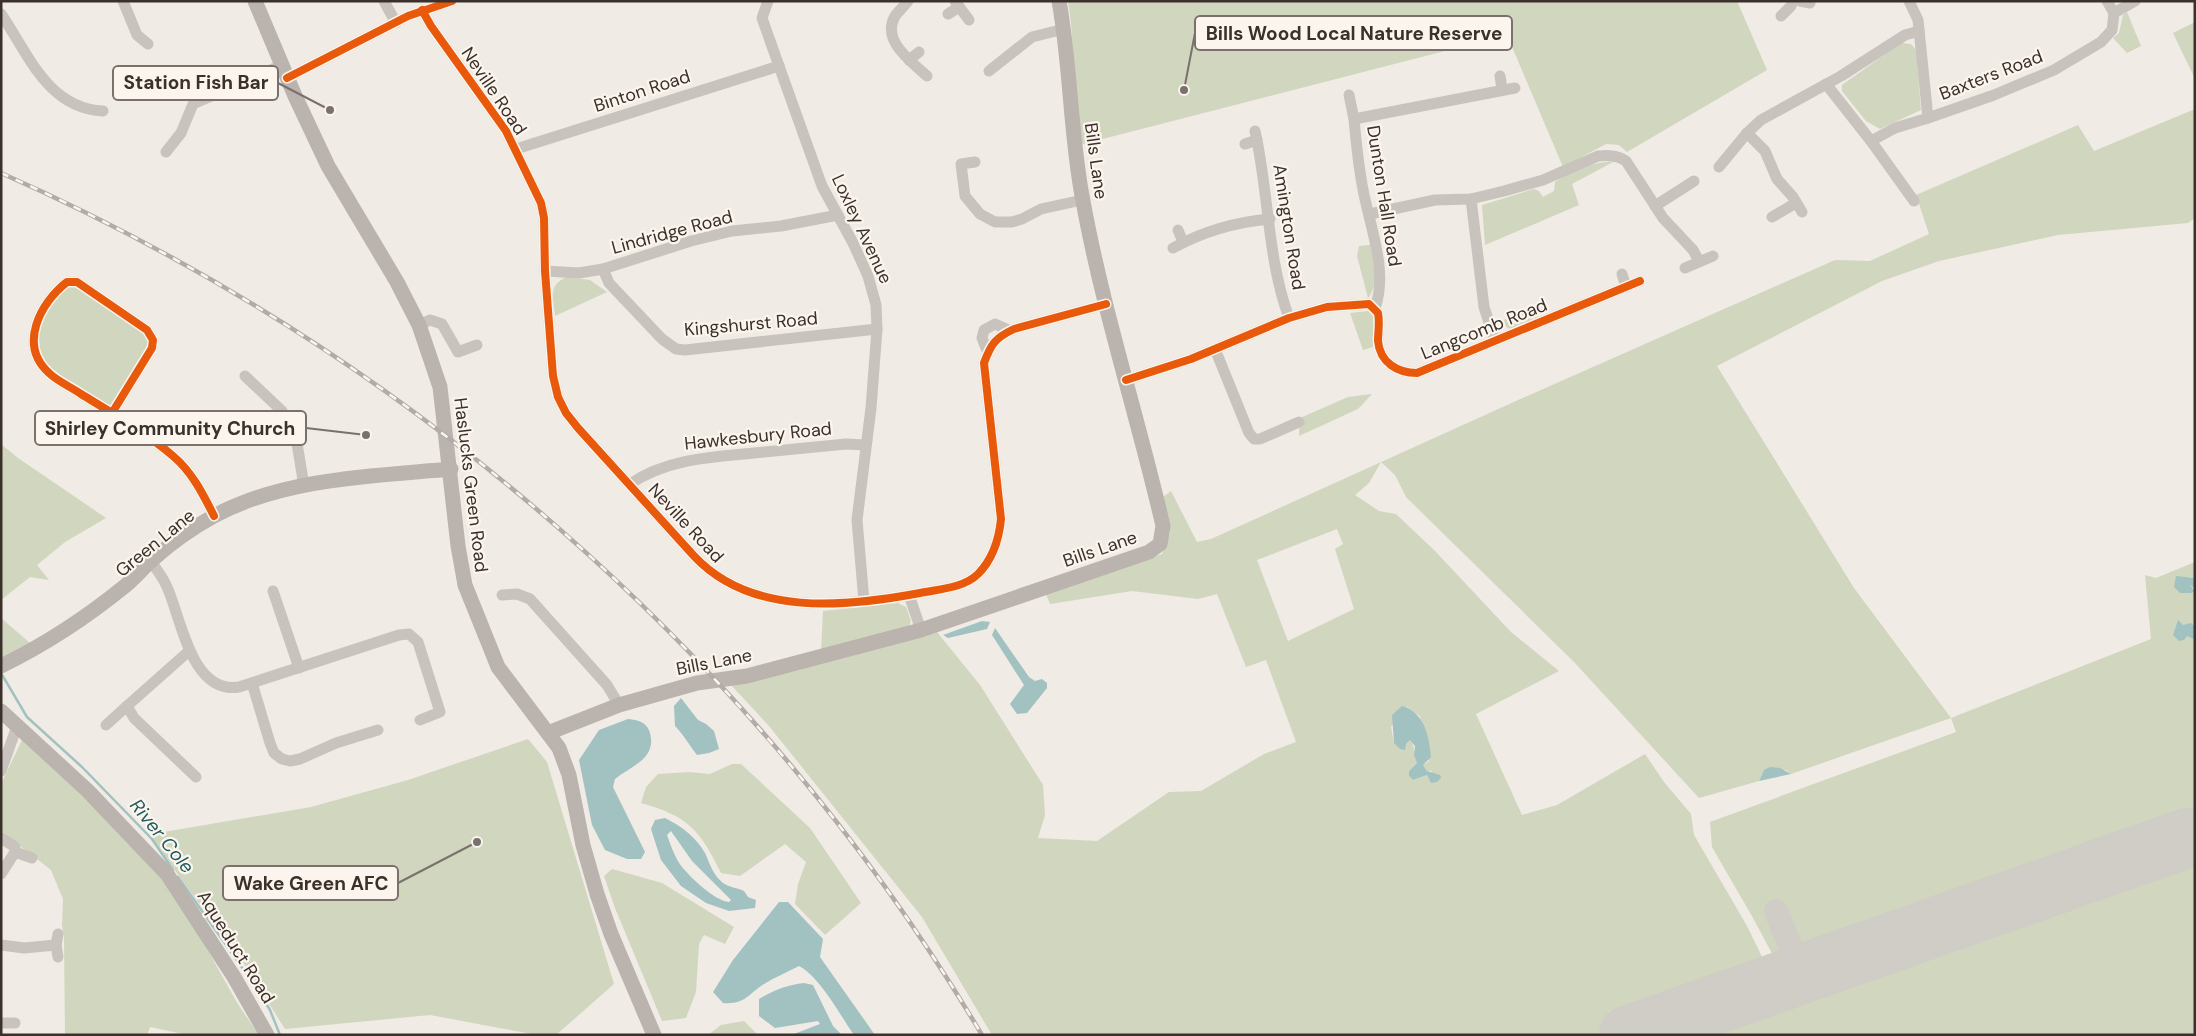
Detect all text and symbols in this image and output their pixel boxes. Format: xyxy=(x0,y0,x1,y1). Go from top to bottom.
callout: Bills Wood Local Nature Reserve xyxy=(1195,16,1512,50)
text: Bills Wood Local Nature Reserve xyxy=(1206,21,1502,46)
street label: Neville Road xyxy=(456,42,532,140)
street label: Baxters Road xyxy=(1936,44,2046,106)
street label: Binton Road xyxy=(591,64,693,118)
callout: Station Fish Bar xyxy=(113,66,278,100)
text: Station Fish Bar xyxy=(123,70,269,95)
street label: Bills Lane xyxy=(1079,121,1113,201)
street label: Dunton Hall Road xyxy=(1361,124,1407,268)
street label: Amington Road xyxy=(1267,162,1311,292)
street label: Loxley Avenue xyxy=(826,170,898,288)
street label: Lindridge Road xyxy=(609,204,735,260)
street label: Langcomb Road xyxy=(1417,293,1551,365)
street label: Kingshurst Road xyxy=(683,306,819,342)
street label: Haslucks Green Road xyxy=(448,396,494,574)
callout: Shirley Community Church xyxy=(35,411,306,445)
text: Shirley Community Church xyxy=(45,416,295,441)
street label: Hawkesbury Road xyxy=(683,416,833,456)
street label: Neville Road xyxy=(643,478,729,568)
street label: Green Lane xyxy=(110,504,200,582)
street label: Bills Lane xyxy=(1060,525,1140,573)
street label: Bills Lane xyxy=(674,643,754,681)
water label: River Cole xyxy=(124,793,200,879)
callout: Wake Green AFC xyxy=(223,866,398,900)
text: Wake Green AFC xyxy=(234,871,388,896)
street label: Aqueduct Road xyxy=(192,886,280,1008)

